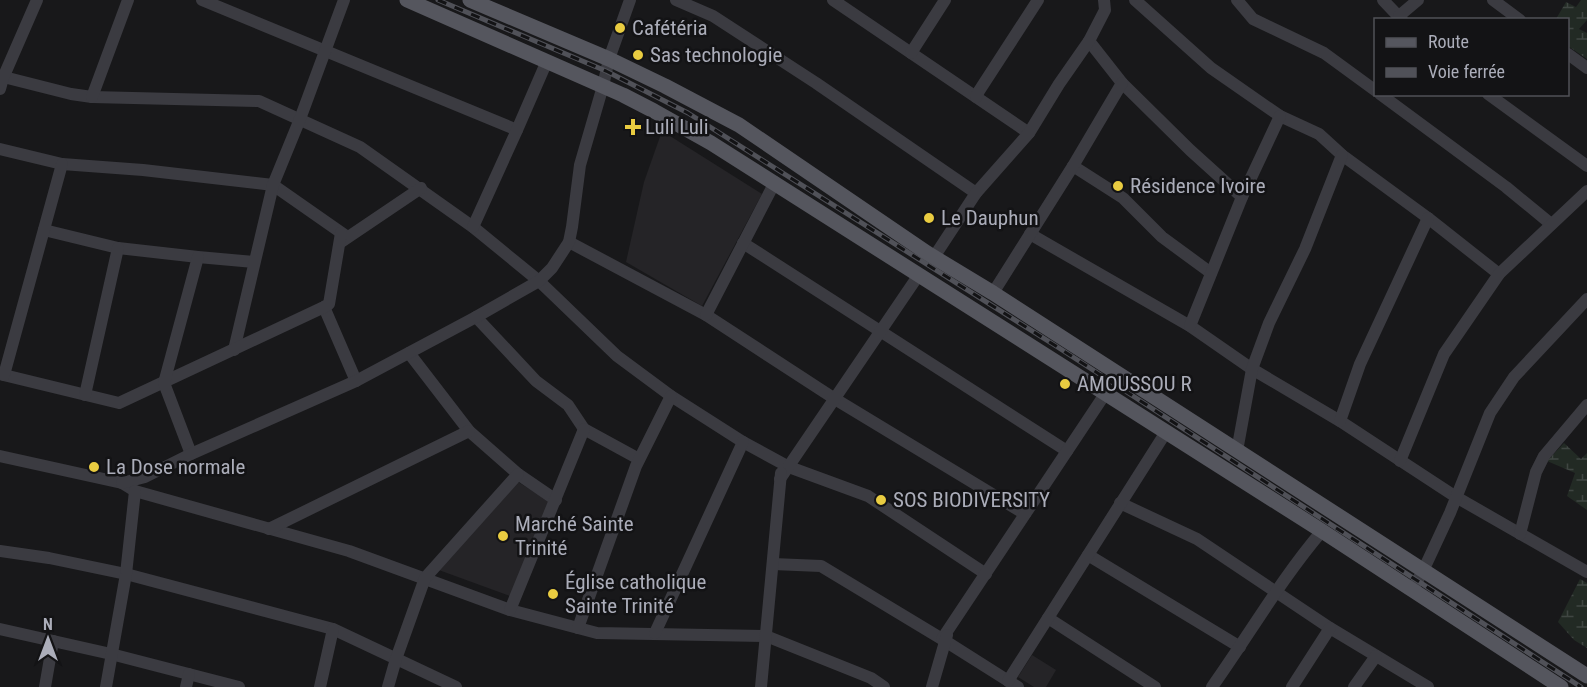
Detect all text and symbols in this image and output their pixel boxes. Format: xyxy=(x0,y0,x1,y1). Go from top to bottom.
place label: Cafétéria xyxy=(632,16,708,40)
legend xyxy=(1374,18,1569,96)
marker: Cafétéria xyxy=(613,21,627,35)
text: Route xyxy=(1428,31,1469,52)
place label: Sas technologie xyxy=(650,43,782,67)
marker: Sas technologie xyxy=(631,48,645,62)
text: Voie ferrée xyxy=(1428,61,1505,82)
place label: Luli Luli xyxy=(645,115,708,139)
marker: Luli Luli xyxy=(626,120,640,134)
place label: Résidence Ivoire xyxy=(1130,174,1266,198)
marker: Résidence Ivoire xyxy=(1111,179,1125,193)
place label: Le Dauphun xyxy=(941,206,1039,230)
marker: Le Dauphun xyxy=(922,211,936,225)
place label: AMOUSSOU R xyxy=(1077,372,1192,396)
marker: AMOUSSOU R xyxy=(1058,377,1072,391)
place label: La Dose normale xyxy=(106,455,245,479)
marker: La Dose normale xyxy=(87,460,101,474)
place label: SOS BIODIVERSITY xyxy=(893,488,1050,512)
marker: SOS BIODIVERSITY xyxy=(874,493,888,507)
place label: Marché Sainte Trinité xyxy=(515,512,634,560)
marker: Marché Sainte Trinité xyxy=(496,529,510,543)
place label: Église catholique Sainte Trinité xyxy=(565,570,706,618)
marker: Église catholique Sainte Trinité xyxy=(546,587,560,601)
north arrow xyxy=(18,609,78,669)
text: N xyxy=(43,615,53,634)

